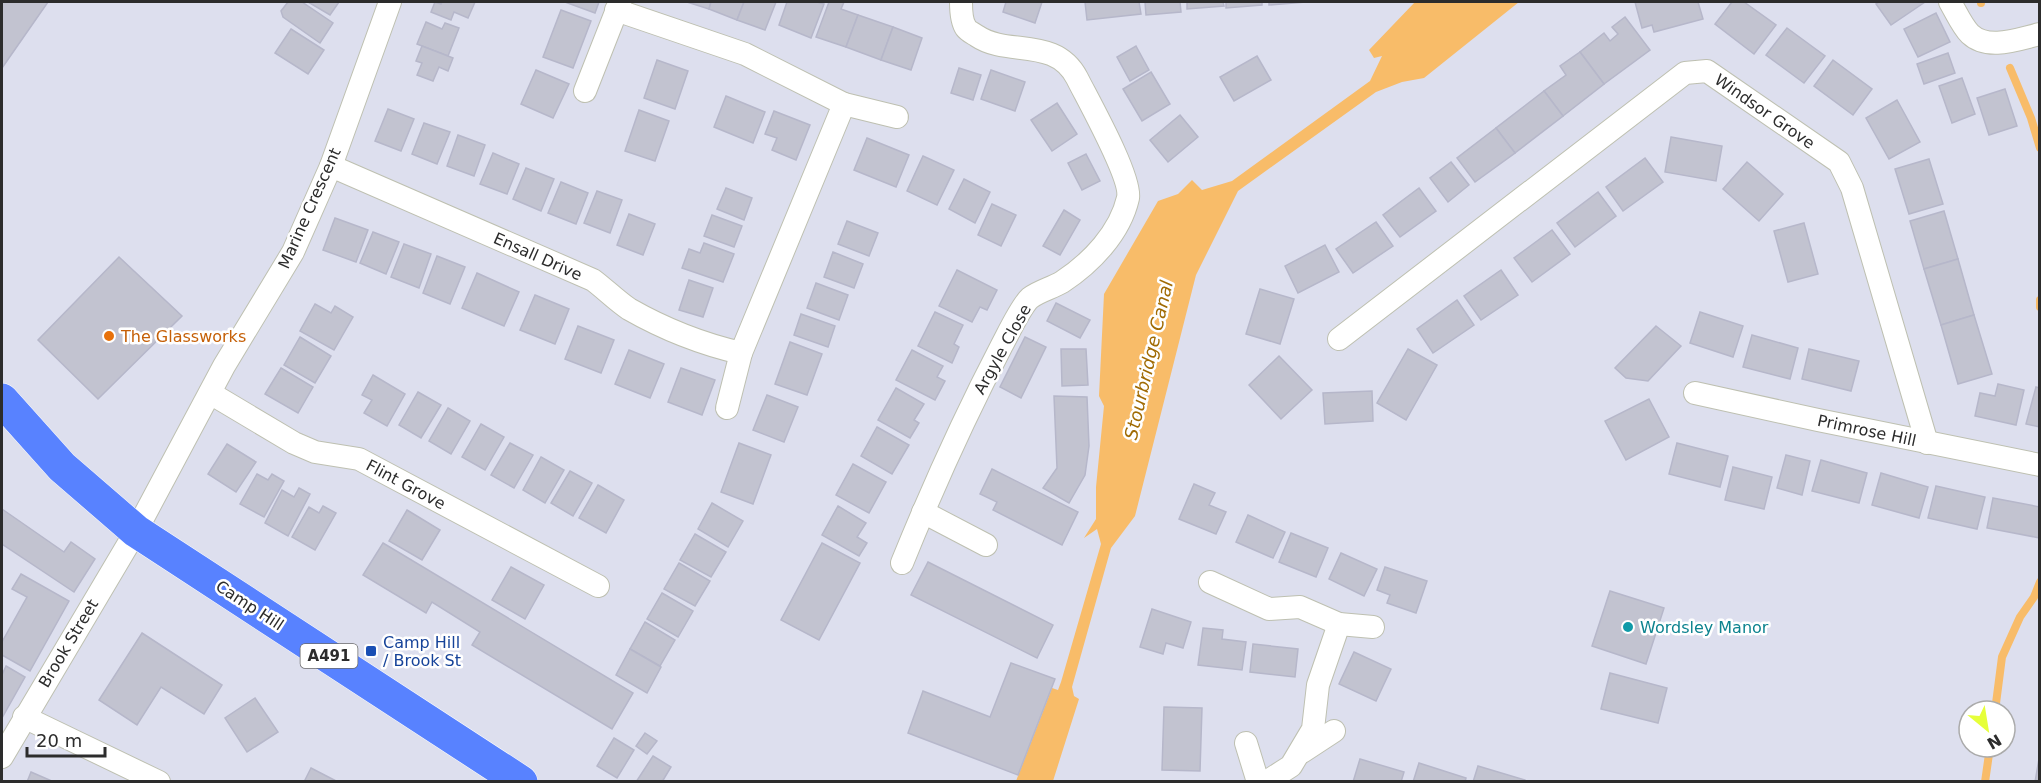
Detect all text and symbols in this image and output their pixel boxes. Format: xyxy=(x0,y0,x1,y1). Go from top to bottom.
street label: Windsor Grove xyxy=(1711,70,1818,153)
street label: Marine Crescent xyxy=(274,145,345,272)
street label: Ensall Drive xyxy=(491,228,585,284)
water label: Stourbridge Canal xyxy=(1120,278,1177,442)
street label: Argyle Close xyxy=(970,301,1035,398)
place label: The Glassworks xyxy=(120,327,246,346)
marker: The Glassworks xyxy=(102,329,116,343)
street label: Primrose Hill xyxy=(1816,411,1918,450)
street label: Flint Grove xyxy=(363,456,449,513)
street label: Camp Hill xyxy=(212,576,287,634)
street label: Brook Street xyxy=(35,596,102,691)
place label: Wordsley Manor xyxy=(1640,618,1769,637)
marker: Wordsley Manor xyxy=(1621,620,1635,634)
place label: Camp Hill / Brook St xyxy=(383,633,461,670)
road number: A491 xyxy=(300,644,358,668)
marker: Camp Hill / Brook St xyxy=(364,644,378,658)
north arrow xyxy=(1957,699,2017,759)
scale bar xyxy=(27,720,105,758)
text: 20 m xyxy=(36,730,82,751)
text: N xyxy=(1984,730,2005,753)

